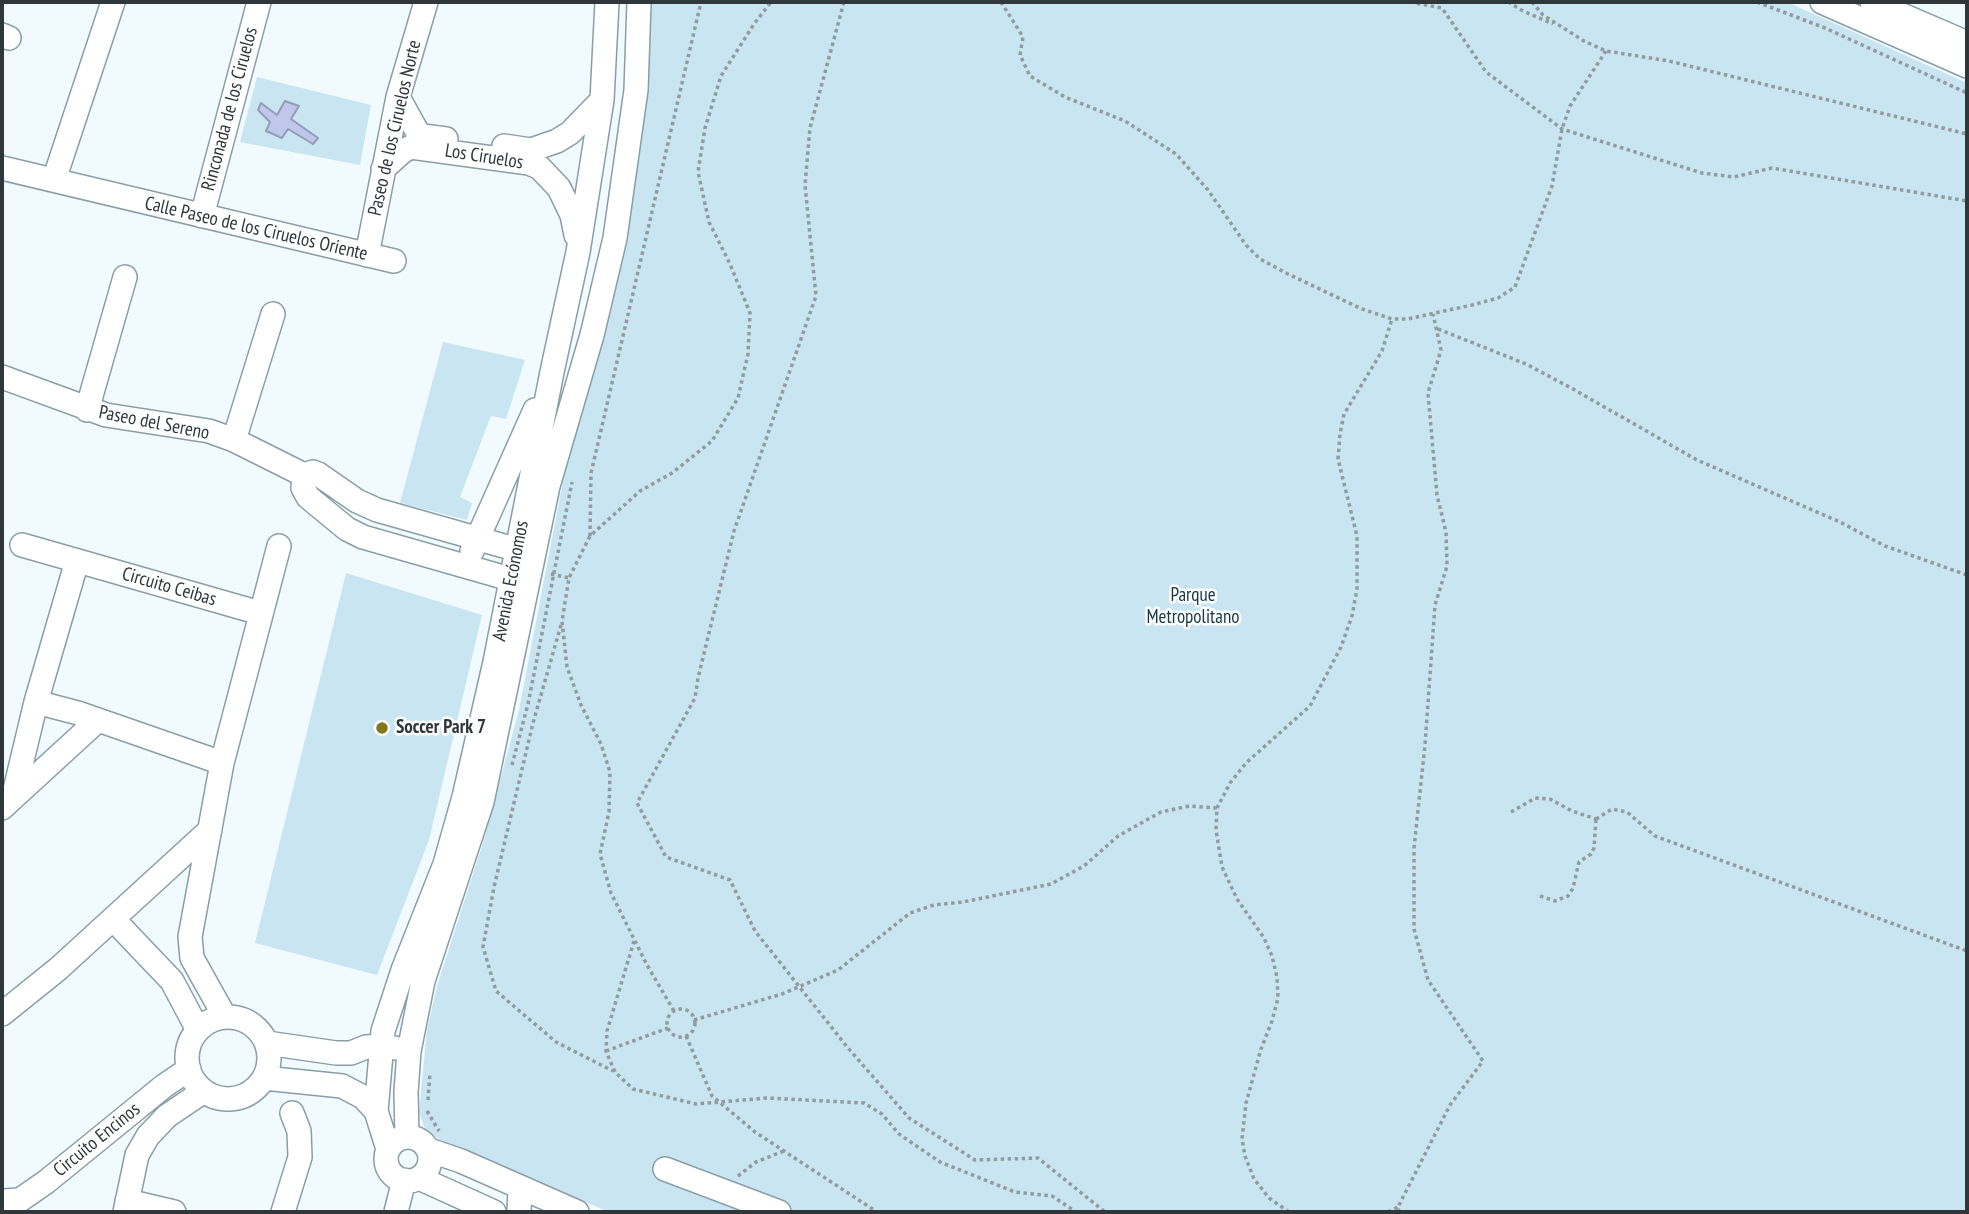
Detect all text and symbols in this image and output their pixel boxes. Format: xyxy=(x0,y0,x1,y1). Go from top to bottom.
street label: Rinconada de los Ciruelos xyxy=(197,25,263,193)
street label: Paseo de los Ciruelos Norte xyxy=(364,38,426,218)
street label: Los Ciruelos xyxy=(443,140,525,174)
street label: Calle Paseo de los Ciruelos Oriente xyxy=(142,192,370,266)
street label: Paseo del Sereno xyxy=(97,401,211,445)
street label: Avenida Ecónomos xyxy=(488,519,534,643)
street label: Circuito Ceibas xyxy=(119,563,219,611)
park label: Parque Metropolitano xyxy=(1147,585,1239,629)
place label: Soccer Park 7 xyxy=(396,717,486,739)
marker: Soccer Park 7 xyxy=(374,720,390,736)
street label: Circuito Encinos xyxy=(49,1098,145,1182)

